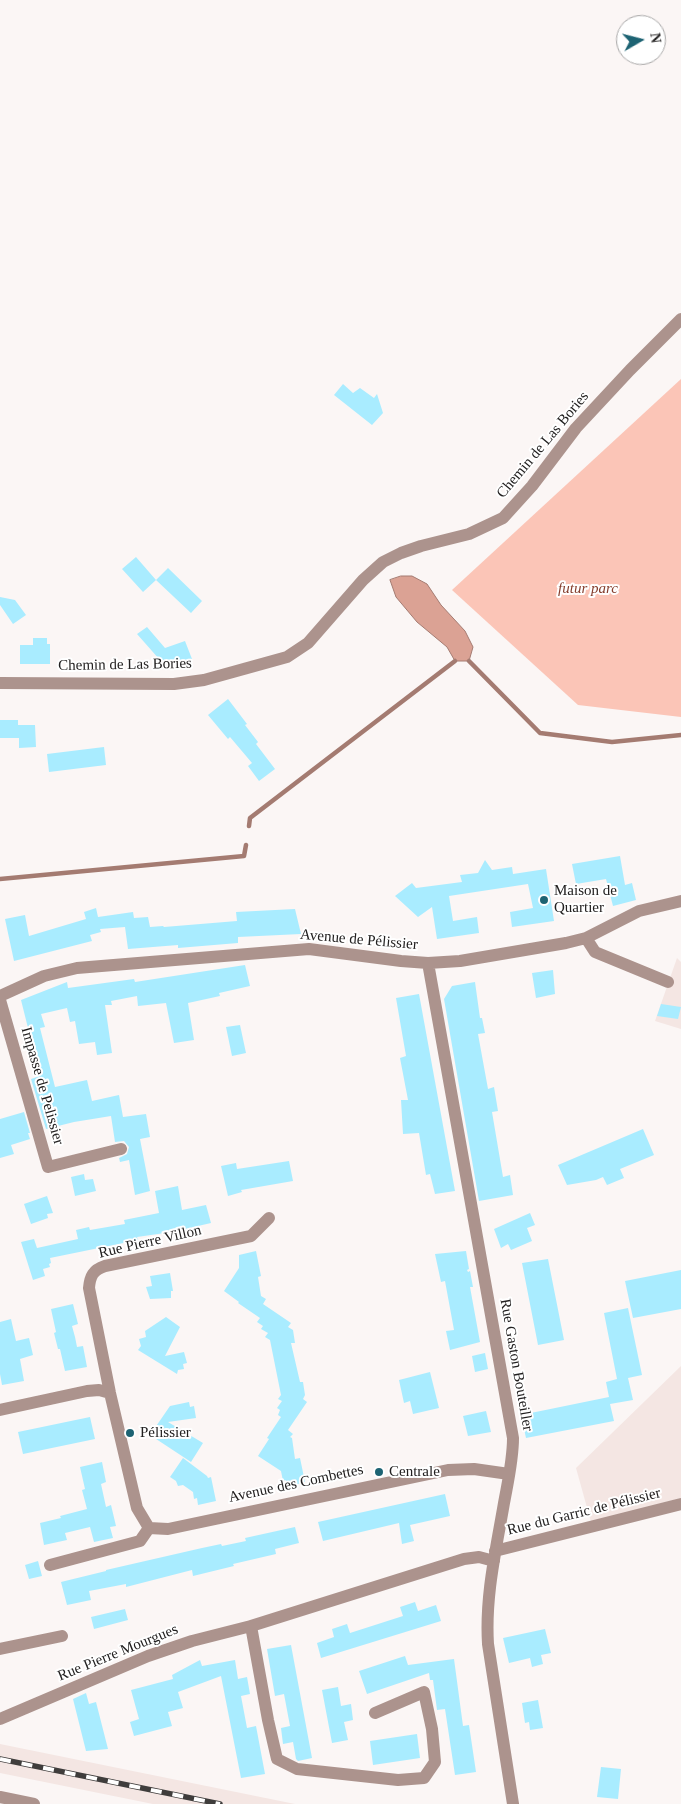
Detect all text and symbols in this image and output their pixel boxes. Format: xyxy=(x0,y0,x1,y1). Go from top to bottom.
north arrow xyxy=(616,15,666,65)
text: N xyxy=(647,32,663,44)
street label: Chemin de Las Bories xyxy=(493,388,593,502)
park label: futur parc xyxy=(558,580,618,598)
street label: Chemin de Las Bories xyxy=(58,655,192,675)
place label: Maison de Quartier xyxy=(554,882,617,917)
marker: Maison de Quartier xyxy=(538,894,550,906)
street label: Avenue de Pélissier xyxy=(299,926,419,954)
street label: Impasse de Pelissier xyxy=(17,1025,67,1147)
street label: Rue Pierre Villon xyxy=(97,1221,203,1263)
street label: Rue Gaston Bouteiller xyxy=(495,1297,537,1433)
place label: Pélissier xyxy=(140,1424,191,1442)
marker: Pélissier xyxy=(124,1427,136,1439)
street label: Avenue des Combettes xyxy=(227,1461,365,1507)
place label: Centrale xyxy=(389,1463,440,1481)
marker: Centrale xyxy=(373,1466,385,1478)
street label: Rue du Garric de Pélissier xyxy=(505,1484,663,1540)
street label: Rue Pierre Mourgues xyxy=(55,1621,181,1685)

